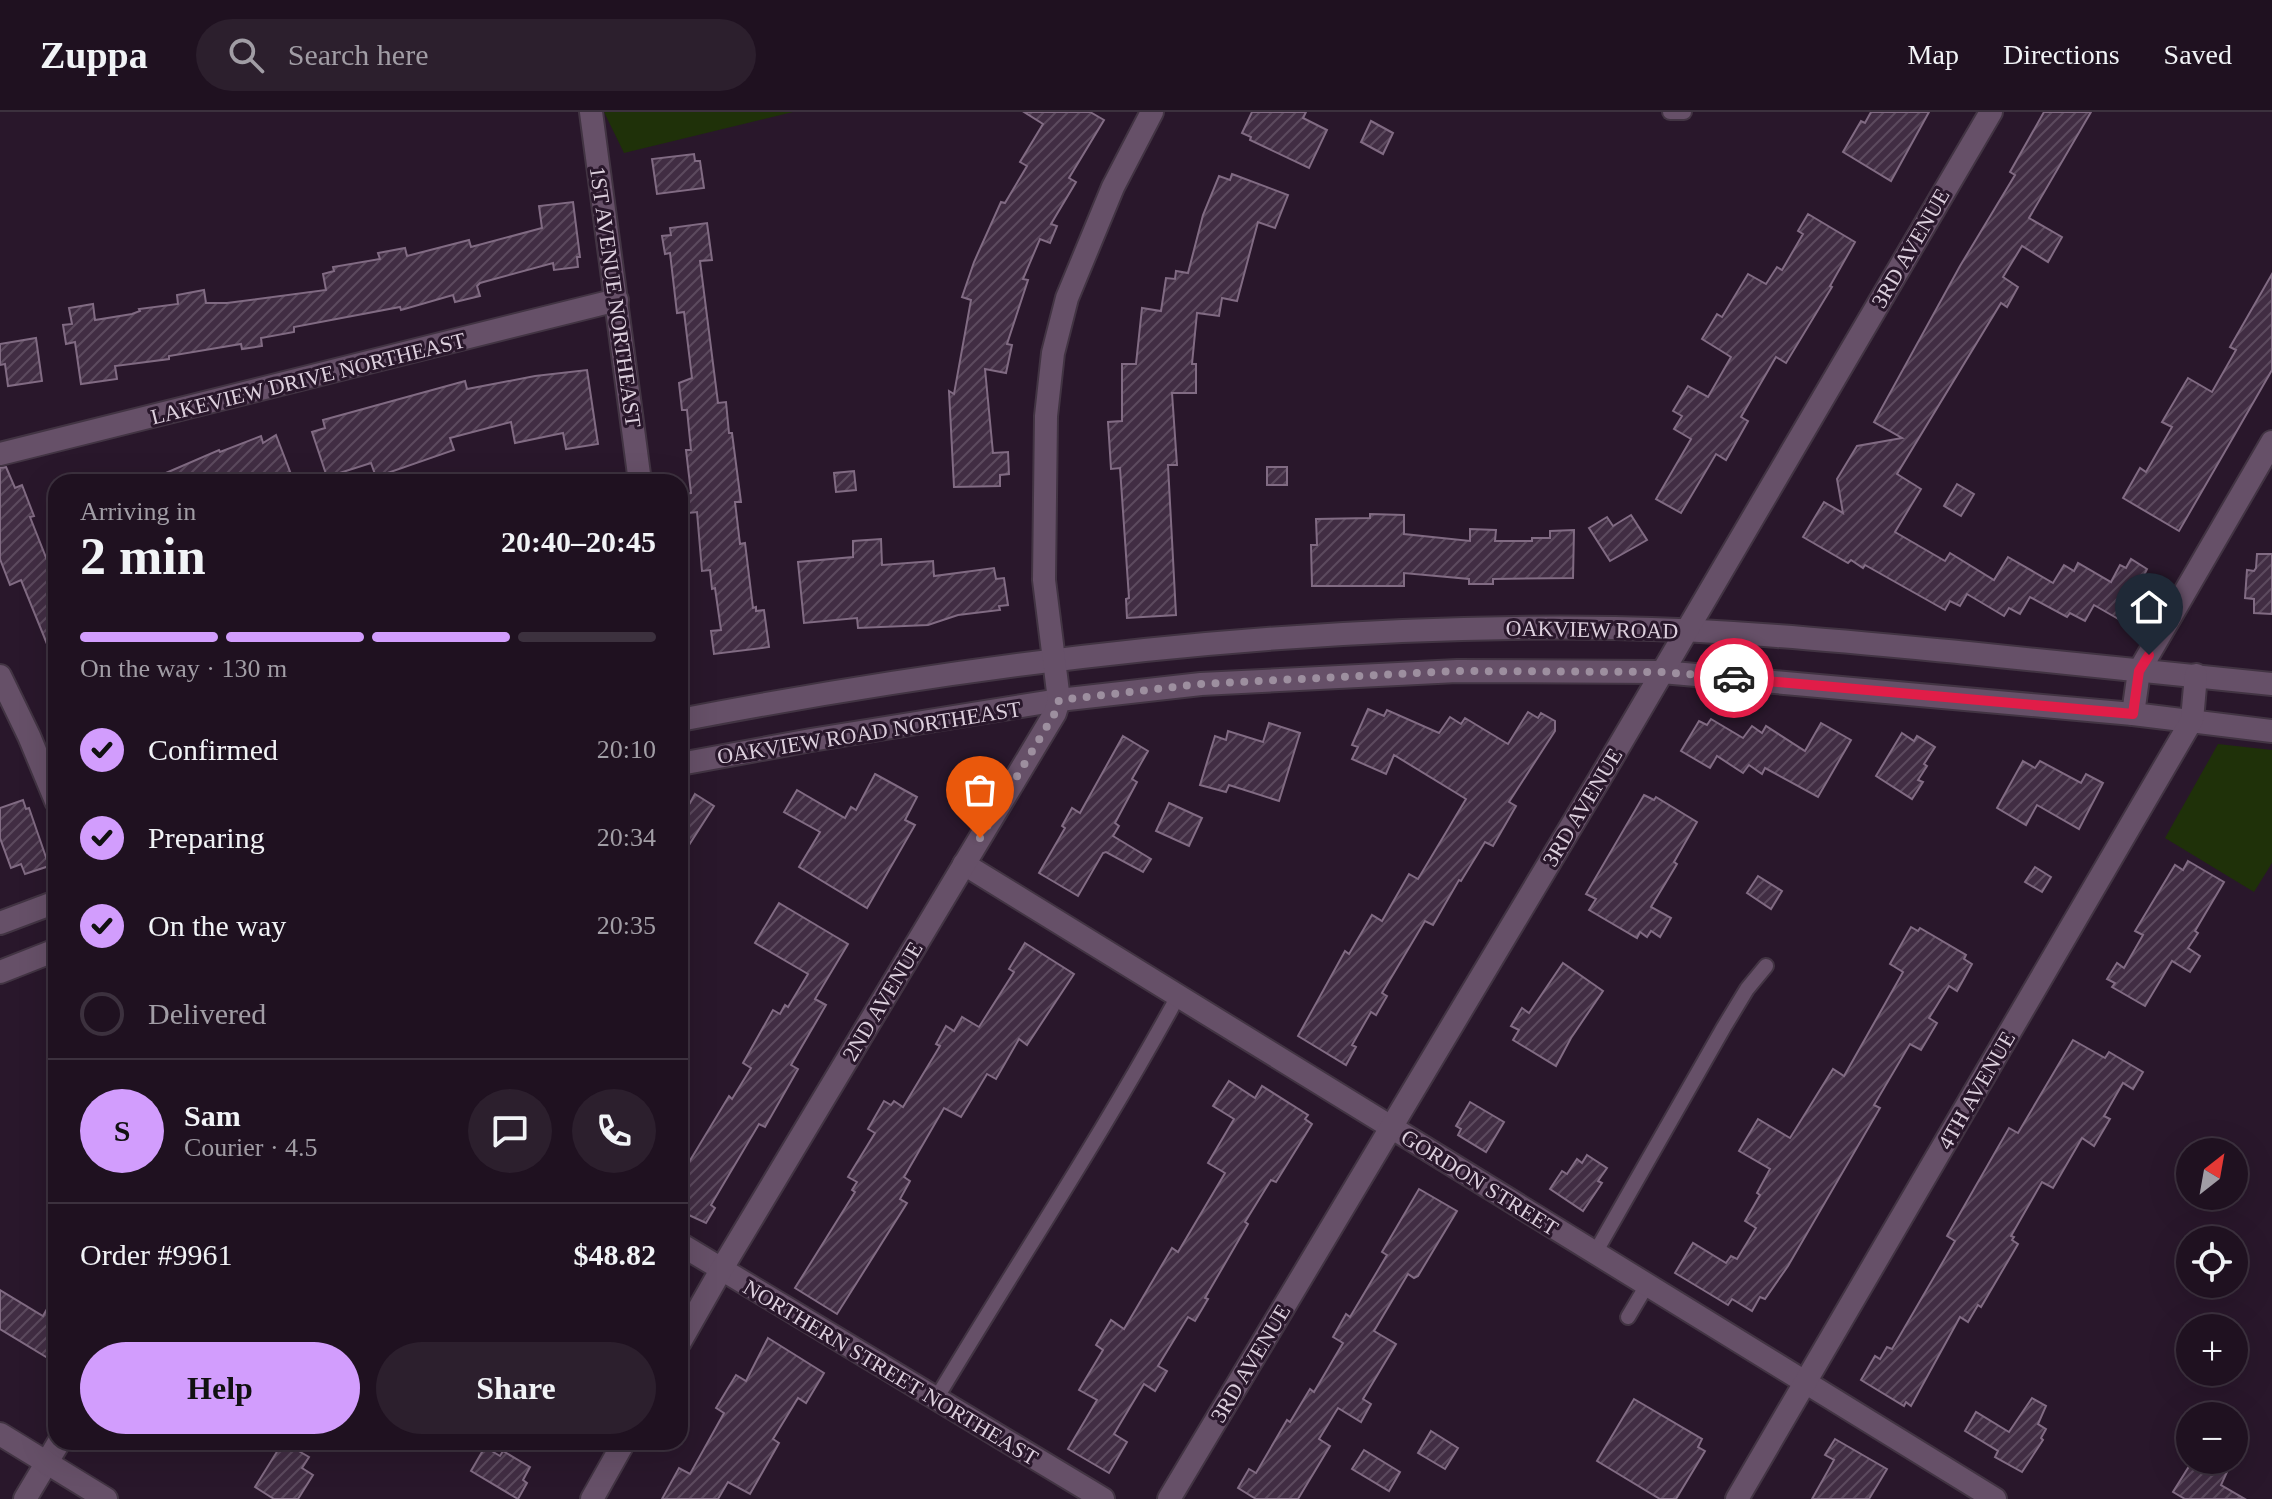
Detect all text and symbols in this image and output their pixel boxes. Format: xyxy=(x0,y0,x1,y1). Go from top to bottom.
search box xyxy=(196,19,756,91)
icon: search xyxy=(224,33,268,77)
text: Zuppa xyxy=(40,34,148,76)
text: Search here xyxy=(288,38,429,71)
text: Map xyxy=(1908,39,1959,70)
text: Directions xyxy=(2003,39,2120,70)
text: Saved xyxy=(2164,39,2232,70)
street label: 1ST AVENUE NORTHEAST xyxy=(585,165,646,430)
street label: 3RD AVENUE xyxy=(1866,184,1955,312)
street label: LAKEVIEW DRIVE NORTHEAST xyxy=(148,327,469,430)
text: Arriving in xyxy=(80,497,196,526)
text: 20:40–20:45 xyxy=(501,525,656,558)
text: 2 min xyxy=(80,528,206,585)
pin xyxy=(2115,573,2183,655)
icon: home xyxy=(2127,585,2171,629)
street label: OAKVIEW ROAD xyxy=(1506,615,1678,644)
courier xyxy=(1694,638,1774,718)
text: On the way · 130 m xyxy=(80,654,287,683)
icon: car xyxy=(1712,656,1756,700)
street label: OAKVIEW ROAD NORTHEAST xyxy=(715,696,1023,769)
icon: check xyxy=(80,728,124,772)
text: Confirmed xyxy=(148,733,278,766)
text: 20:10 xyxy=(597,735,656,764)
street label: 3RD AVENUE xyxy=(1537,744,1628,871)
pin xyxy=(946,756,1014,838)
icon: bag xyxy=(958,768,1002,812)
icon: check xyxy=(80,816,124,860)
text: Preparing xyxy=(148,821,265,854)
text: 20:34 xyxy=(597,823,656,852)
icon: check xyxy=(80,904,124,948)
text: On the way xyxy=(148,909,286,942)
text: 20:35 xyxy=(597,911,656,940)
street label: 2ND AVENUE xyxy=(837,937,928,1065)
text: Delivered xyxy=(148,997,266,1030)
street label: 4TH AVENUE xyxy=(1933,1027,2020,1154)
button: chat xyxy=(468,1089,552,1173)
button: phone xyxy=(572,1089,656,1173)
text: Sam xyxy=(184,1099,241,1132)
text: S xyxy=(114,1114,130,1147)
street label: GORDON STREET xyxy=(1397,1124,1563,1241)
text: Courier · 4.5 xyxy=(184,1133,318,1162)
north arrow xyxy=(2176,1138,2248,1210)
map controls xyxy=(2176,1138,2248,1474)
button: locate xyxy=(2176,1226,2248,1298)
text: Order #9961 xyxy=(80,1238,232,1271)
text: $48.82 xyxy=(574,1238,656,1271)
street label: NORTHERN STREET NORTHEAST xyxy=(739,1274,1043,1471)
street label: 3RD AVENUE xyxy=(1205,1300,1296,1427)
button: + xyxy=(2176,1314,2248,1386)
button: Help xyxy=(80,1342,360,1434)
button: Share xyxy=(376,1342,656,1434)
button: − xyxy=(2176,1402,2248,1474)

